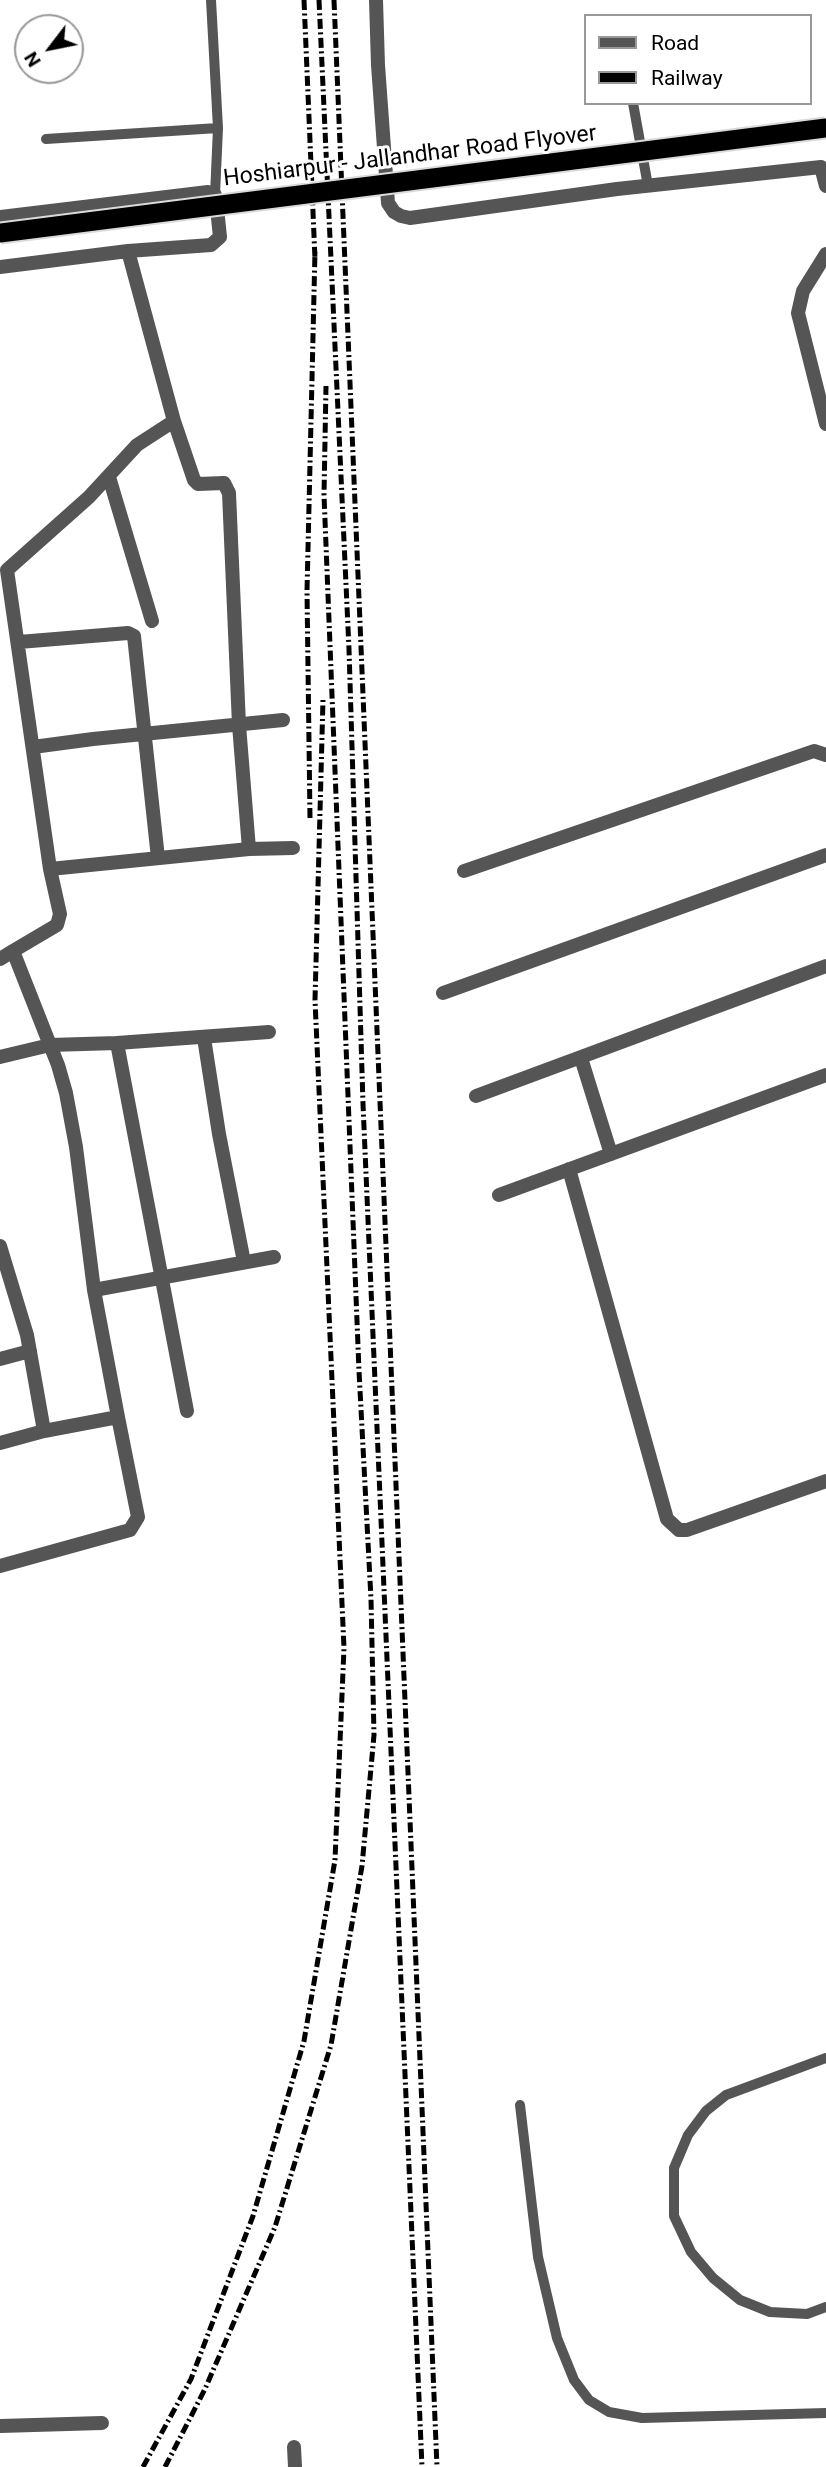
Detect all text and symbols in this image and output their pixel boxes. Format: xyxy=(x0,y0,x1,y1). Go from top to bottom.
north arrow xyxy=(14,14,84,84)
legend xyxy=(584,14,812,105)
text: Road xyxy=(651,31,699,55)
text: N xyxy=(19,48,46,71)
text: Railway xyxy=(651,66,723,90)
street label: Hoshiarpur - Jallandhar Road Flyover xyxy=(222,120,598,194)

